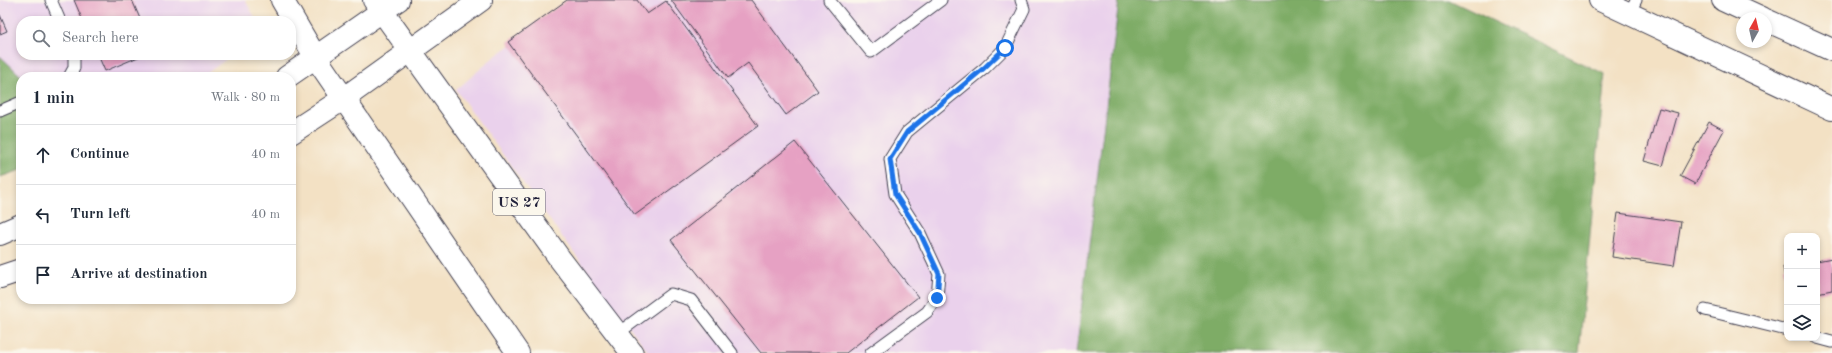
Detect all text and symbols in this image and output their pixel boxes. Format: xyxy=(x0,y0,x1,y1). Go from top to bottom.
north arrow xyxy=(1736,12,1772,48)
search box xyxy=(16,16,296,60)
icon: search xyxy=(30,27,52,49)
text: Search here xyxy=(62,31,139,46)
route start xyxy=(996,39,1014,57)
text: 1 min xyxy=(32,90,75,107)
text: Walk · 80 m xyxy=(211,91,280,104)
icon: ahead xyxy=(32,144,54,166)
text: Continue xyxy=(70,147,129,162)
text: 40 m xyxy=(251,148,280,161)
road number: US 27 xyxy=(493,189,545,215)
icon: left xyxy=(32,204,54,226)
text: Turn left xyxy=(70,207,130,222)
text: 40 m xyxy=(251,208,280,221)
map controls xyxy=(1784,233,1820,341)
button: + xyxy=(1784,233,1820,269)
icon: arrive xyxy=(32,264,54,286)
text: Arrive at destination xyxy=(70,267,208,282)
button: − xyxy=(1784,269,1820,305)
route end xyxy=(928,289,946,307)
button: layers xyxy=(1784,305,1820,341)

